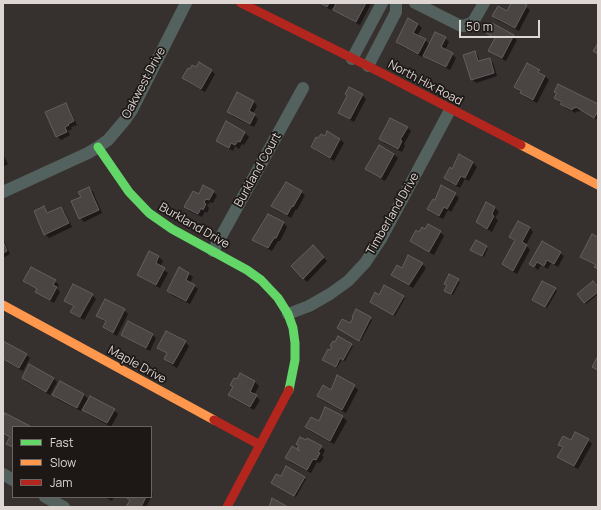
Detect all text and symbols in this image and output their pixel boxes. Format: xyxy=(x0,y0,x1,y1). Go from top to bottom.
scale bar xyxy=(461,12,542,38)
text: 50 m xyxy=(466,18,493,35)
street label: Oakwest Drive xyxy=(119,45,169,121)
street label: North Hix Road xyxy=(385,57,465,109)
street label: Burkland Court xyxy=(232,130,284,210)
street label: Timberland Drive xyxy=(364,170,422,258)
street label: Burkland Drive xyxy=(156,200,232,252)
street label: Maple Drive xyxy=(105,343,169,387)
legend xyxy=(12,426,152,498)
text: Fast xyxy=(50,434,74,451)
text: Slow xyxy=(50,454,76,471)
text: Jam xyxy=(50,474,72,491)

